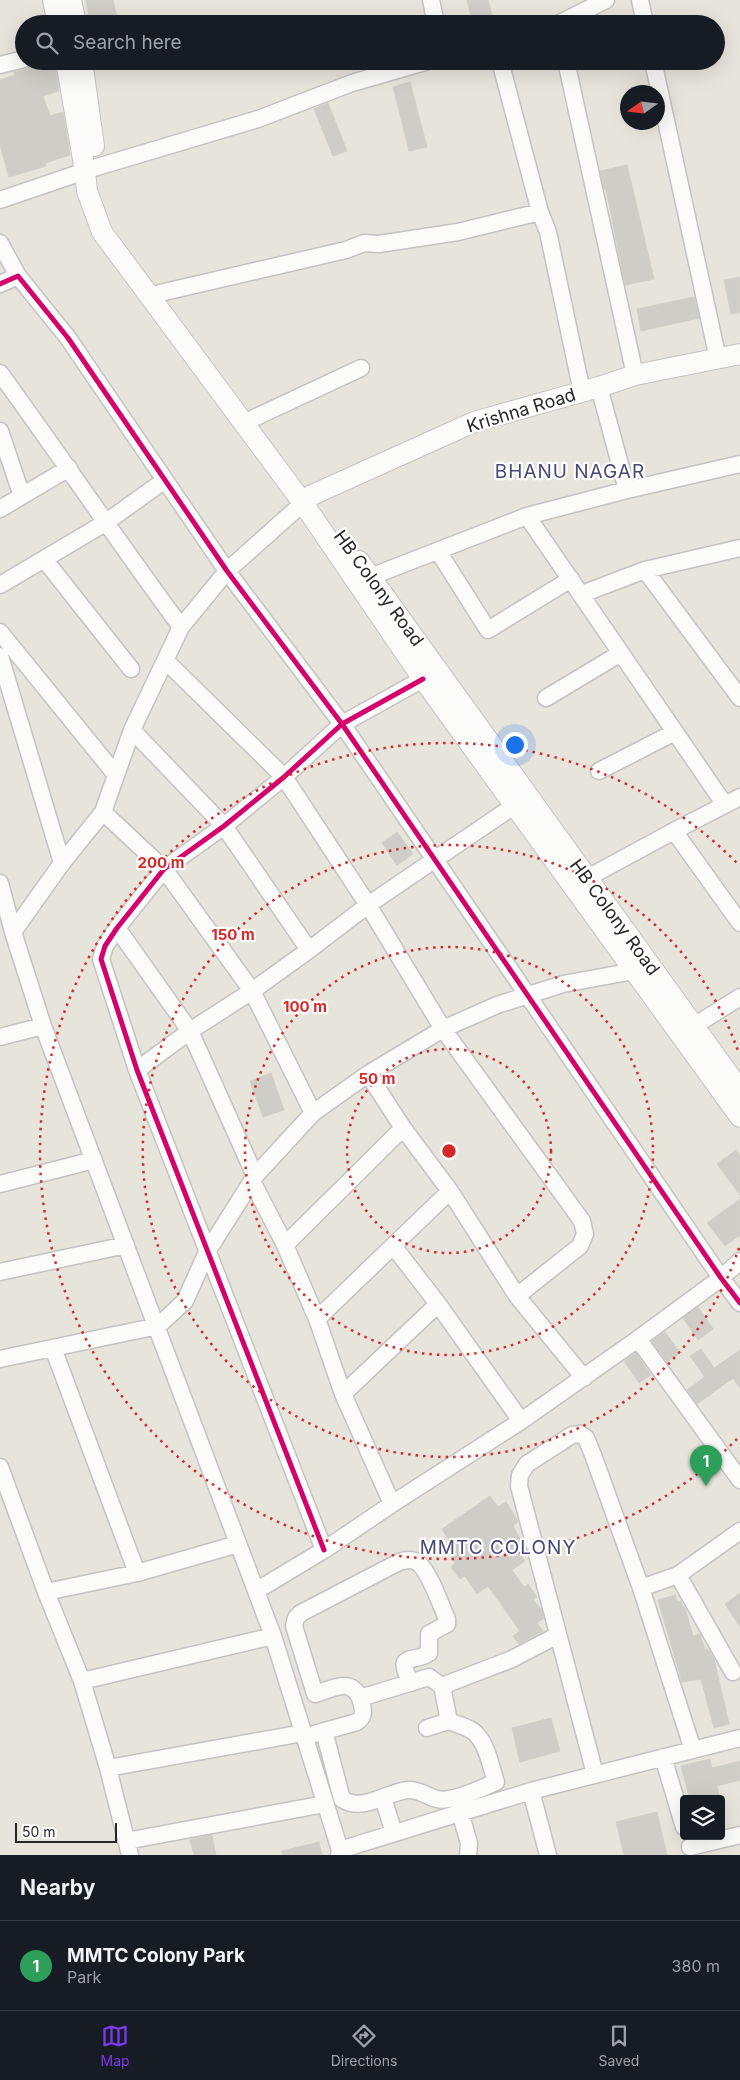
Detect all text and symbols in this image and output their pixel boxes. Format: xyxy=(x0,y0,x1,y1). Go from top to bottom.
search box xyxy=(15,15,725,70)
icon: search xyxy=(33,29,61,57)
text: Search here xyxy=(73,31,182,54)
north arrow xyxy=(620,85,665,130)
street label: Krishna Road xyxy=(464,383,578,437)
district label: BHANU NAGAR xyxy=(495,460,645,483)
street label: HB Colony Road xyxy=(330,526,428,650)
your location xyxy=(502,732,528,758)
text: 200 m xyxy=(138,853,184,872)
street label: HB Colony Road xyxy=(566,855,664,979)
text: 150 m xyxy=(211,925,255,944)
text: 100 m xyxy=(283,997,327,1016)
text: 50 m xyxy=(359,1069,395,1088)
centre of rings xyxy=(440,1142,458,1160)
pin: 1 xyxy=(690,1445,722,1486)
district label: MMTC COLONY xyxy=(420,1536,576,1559)
map controls xyxy=(680,1795,725,1840)
button: layers xyxy=(680,1795,725,1840)
scale bar xyxy=(15,1820,118,1843)
text: 50 m xyxy=(22,1823,56,1840)
text: Nearby xyxy=(20,1875,95,1900)
text: MMTC Colony Park xyxy=(67,1944,245,1967)
text: 1 xyxy=(33,1956,39,1976)
text: 380 m xyxy=(672,1956,720,1976)
text: Park xyxy=(67,1967,101,1987)
tab: Map xyxy=(101,2022,130,2069)
tab: Directions xyxy=(331,2022,397,2069)
tab: Saved xyxy=(598,2022,639,2069)

